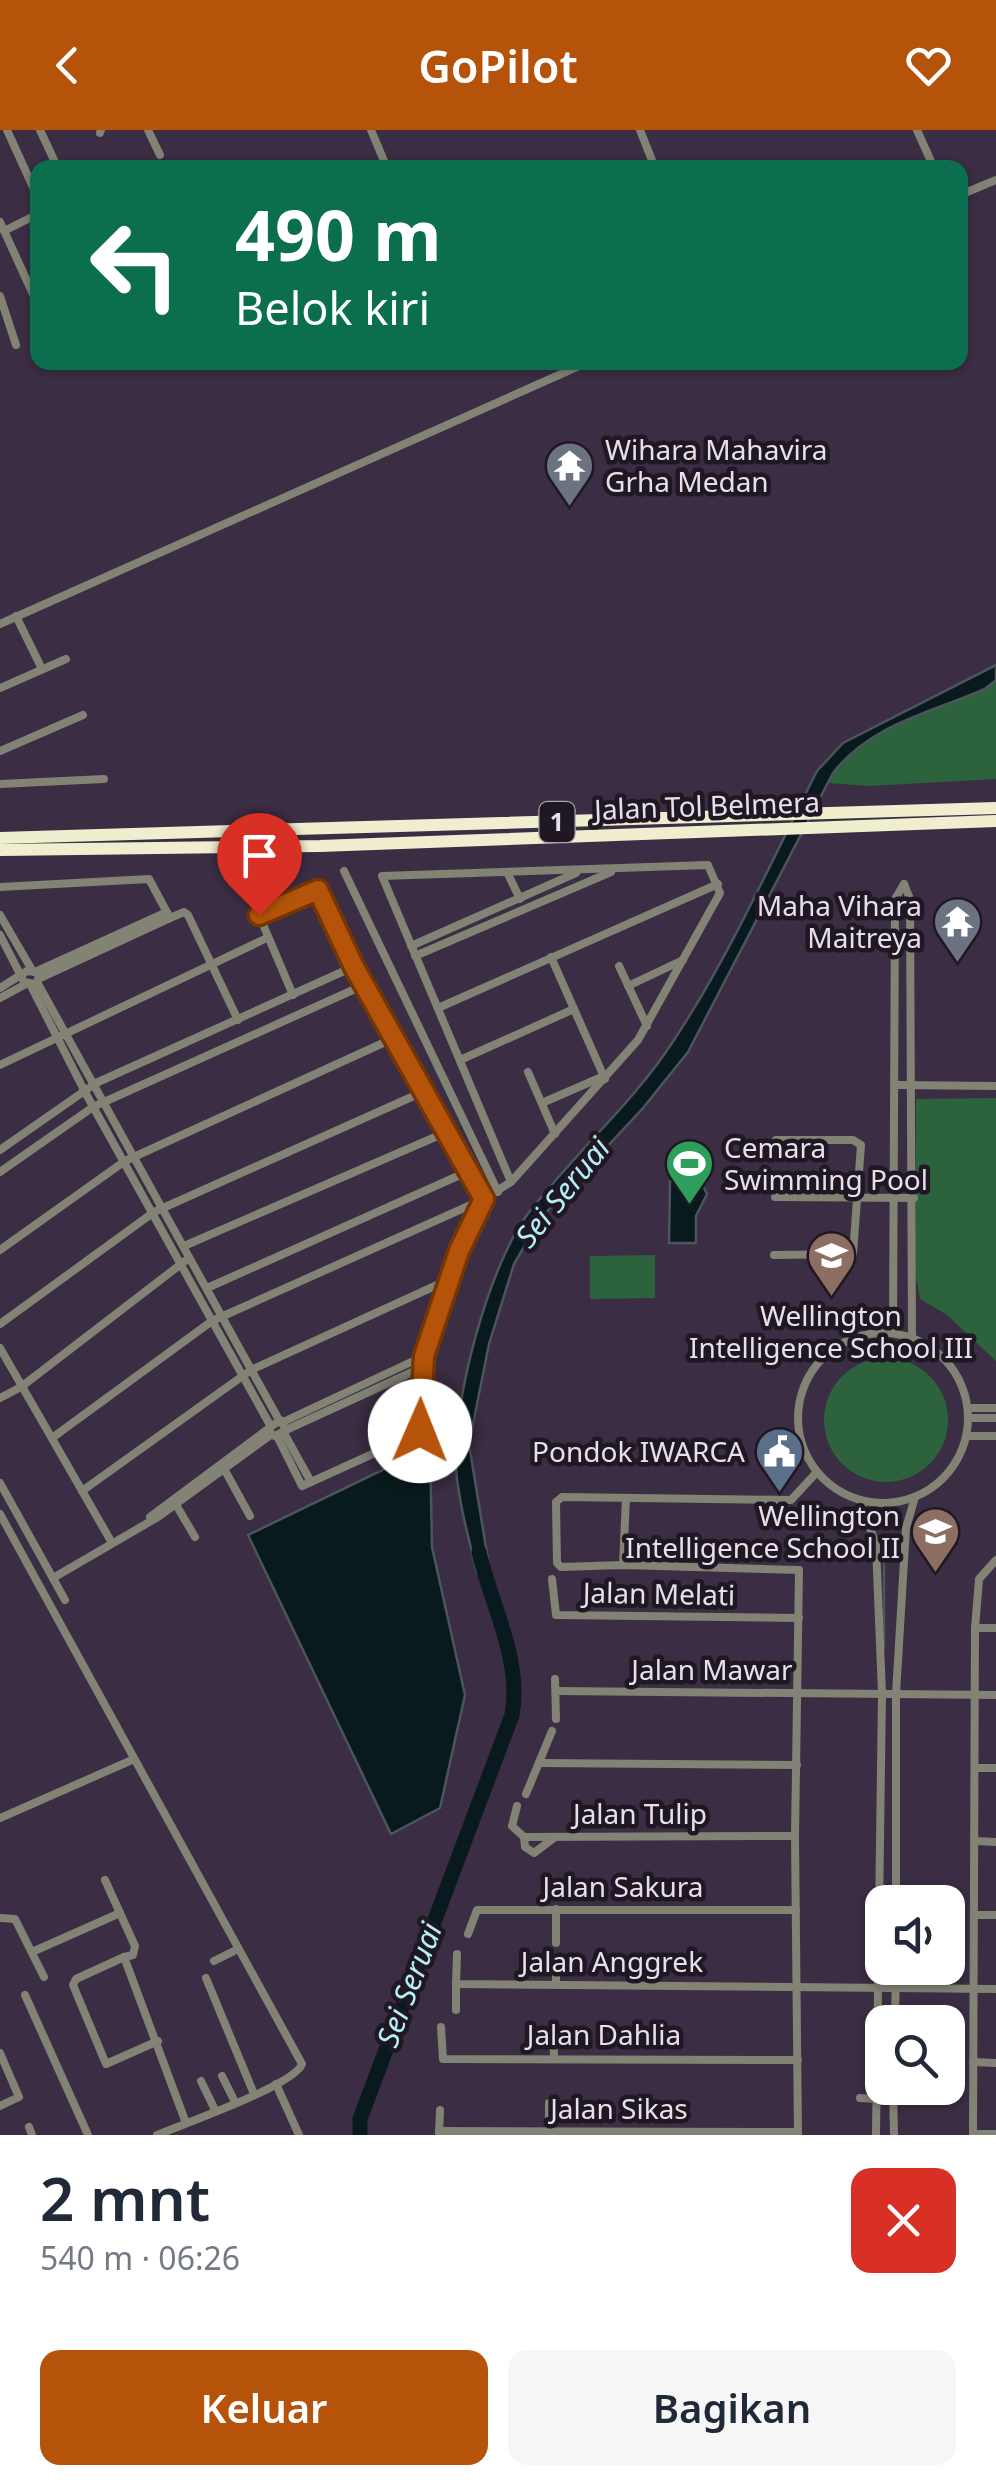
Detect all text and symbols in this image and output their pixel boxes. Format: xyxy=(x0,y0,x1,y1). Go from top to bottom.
text: GoPilot xyxy=(418,35,578,96)
icon: back xyxy=(40,38,95,93)
icon: heart xyxy=(901,38,956,93)
text: 490 m xyxy=(235,186,442,282)
icon: left xyxy=(70,200,200,330)
text: Belok kiri xyxy=(235,277,430,338)
place label: Wihara Mahavira Grha Medan xyxy=(605,430,828,500)
temple icon: Wihara Mahavira Grha Medan xyxy=(544,440,596,508)
street label: Jalan Tol Belmera xyxy=(590,782,820,828)
road number: 1 xyxy=(540,802,574,842)
pin xyxy=(217,813,302,916)
icon: arrive xyxy=(232,828,287,883)
place label: Maha Vihara Maitreya xyxy=(757,886,922,956)
temple icon: Maha Vihara Maitreya xyxy=(931,896,983,964)
water label: Sei Seruai xyxy=(505,1128,619,1255)
place label: Cemara Swimming Pool xyxy=(724,1128,928,1198)
sports icon: Cemara Swimming Pool xyxy=(663,1138,715,1206)
school or university icon: Wellington Intelligence School III xyxy=(805,1230,857,1298)
place label: Wellington Intelligence School III xyxy=(689,1296,973,1366)
position arrow xyxy=(368,1379,472,1483)
public building icon: Pondok IWARCA xyxy=(754,1426,806,1494)
place label: Pondok IWARCA xyxy=(532,1432,745,1470)
place label: Wellington Intelligence School II xyxy=(625,1496,900,1566)
school or university icon: Wellington Intelligence School II xyxy=(909,1506,961,1574)
street label: Jalan Melati xyxy=(580,1573,736,1613)
street label: Jalan Mawar xyxy=(628,1650,793,1688)
street label: Jalan Tulip xyxy=(570,1794,707,1832)
street label: Jalan Sakura xyxy=(540,1867,703,1905)
map controls xyxy=(865,1885,965,2105)
button: sound xyxy=(865,1885,965,1985)
water label: Sei Seruai xyxy=(366,1915,451,2052)
street label: Jalan Anggrek xyxy=(518,1942,703,1980)
button: search xyxy=(865,2005,965,2105)
street label: Jalan Dahlia xyxy=(524,2015,681,2053)
street label: Jalan Sikas xyxy=(547,2089,688,2127)
text: 2 mnt xyxy=(40,2157,210,2239)
button: close xyxy=(851,2168,956,2273)
text: 540 m · 06:26 xyxy=(40,2236,240,2279)
button: Keluar xyxy=(40,2350,488,2465)
button: Bagikan xyxy=(508,2350,956,2465)

